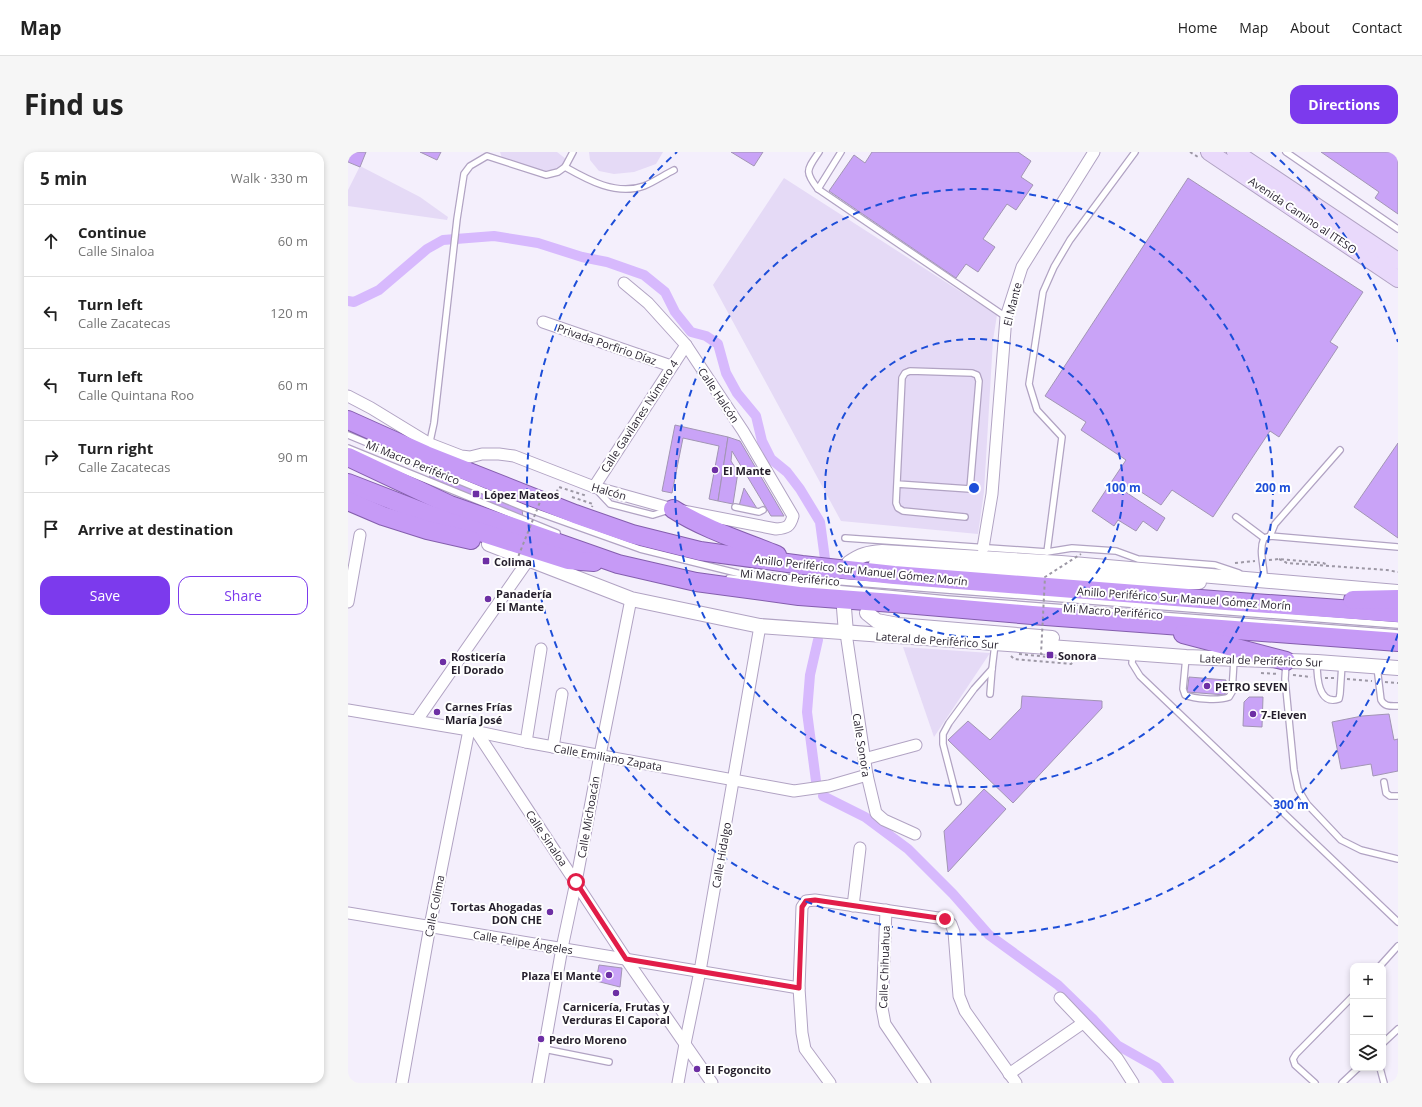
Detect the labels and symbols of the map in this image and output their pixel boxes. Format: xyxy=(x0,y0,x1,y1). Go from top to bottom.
street label: Avenida Camino al ITESO xyxy=(1246,173,1360,257)
street label: El Mante xyxy=(999,281,1025,327)
street label: Privada Porfirio Díaz xyxy=(555,320,659,368)
street label: Calle Gavilanes Número 4 xyxy=(597,356,682,475)
street label: Calle Halcón xyxy=(695,365,743,425)
street label: Mi Macro Periférico xyxy=(364,436,462,488)
place label: El Mante xyxy=(723,463,771,478)
marker: El Mante xyxy=(710,465,720,475)
street label: Halcón xyxy=(590,479,628,503)
text: 100 m xyxy=(1105,479,1141,496)
text: 200 m xyxy=(1255,479,1291,496)
centre of rings xyxy=(967,481,981,495)
place label: López Mateos xyxy=(484,487,560,502)
marker: López Mateos xyxy=(471,489,481,499)
street label: Anillo Periférico Sur Manuel Gómez Morín xyxy=(754,551,968,589)
place label: Colima xyxy=(494,554,532,569)
marker: Colima xyxy=(481,556,491,566)
street label: Mi Macro Periférico xyxy=(740,565,841,589)
street label: Anillo Periférico Sur Manuel Gómez Morín xyxy=(1077,583,1291,613)
place label: Panadería El Mante xyxy=(496,586,552,614)
marker: Panadería El Mante xyxy=(483,594,493,604)
street label: Mi Macro Periférico xyxy=(1063,600,1164,622)
street label: Lateral de Periférico Sur xyxy=(875,628,999,652)
place label: Sonora xyxy=(1058,648,1097,663)
place label: Rosticería El Dorado xyxy=(451,649,506,677)
marker: Sonora xyxy=(1045,650,1055,660)
street label: Lateral de Periférico Sur xyxy=(1199,650,1323,670)
marker: Rosticería El Dorado xyxy=(438,657,448,667)
place label: PETRO SEVEN xyxy=(1215,679,1288,694)
marker: PETRO SEVEN xyxy=(1202,681,1212,691)
place label: Carnes Frías María José xyxy=(445,699,513,727)
marker: Carnes Frías María José xyxy=(432,707,442,717)
place label: 7-Eleven xyxy=(1261,707,1307,722)
marker: 7-Eleven xyxy=(1248,709,1258,719)
street label: Calle Sonora xyxy=(850,712,874,778)
street label: Calle Emiliano Zapata xyxy=(553,740,663,774)
street label: Calle Michoacán xyxy=(573,775,603,859)
text: 300 m xyxy=(1273,796,1309,813)
street label: Calle Sinaloa xyxy=(523,807,571,869)
street label: Calle Hidalgo xyxy=(708,820,734,889)
route start xyxy=(567,873,585,891)
street label: Calle Colima xyxy=(421,874,447,938)
place label: Tortas Ahogadas DON CHE xyxy=(451,899,543,927)
marker: Tortas Ahogadas DON CHE xyxy=(545,907,555,917)
route end xyxy=(936,910,954,928)
street label: Calle Chihuahua xyxy=(875,925,893,1009)
street label: Calle Felipe Ángeles xyxy=(472,927,574,957)
place label: Plaza El Mante xyxy=(521,968,601,983)
marker: Plaza El Mante xyxy=(604,970,614,980)
marker: Carnicería, Frutas y Verduras El Caporal xyxy=(611,988,621,998)
place label: Carnicería, Frutas y Verduras El Caporal xyxy=(562,999,670,1027)
place label: Pedro Moreno xyxy=(549,1032,627,1047)
marker: Pedro Moreno xyxy=(536,1034,546,1044)
place label: El Fogoncito xyxy=(705,1062,771,1077)
marker: El Fogoncito xyxy=(692,1064,702,1074)

